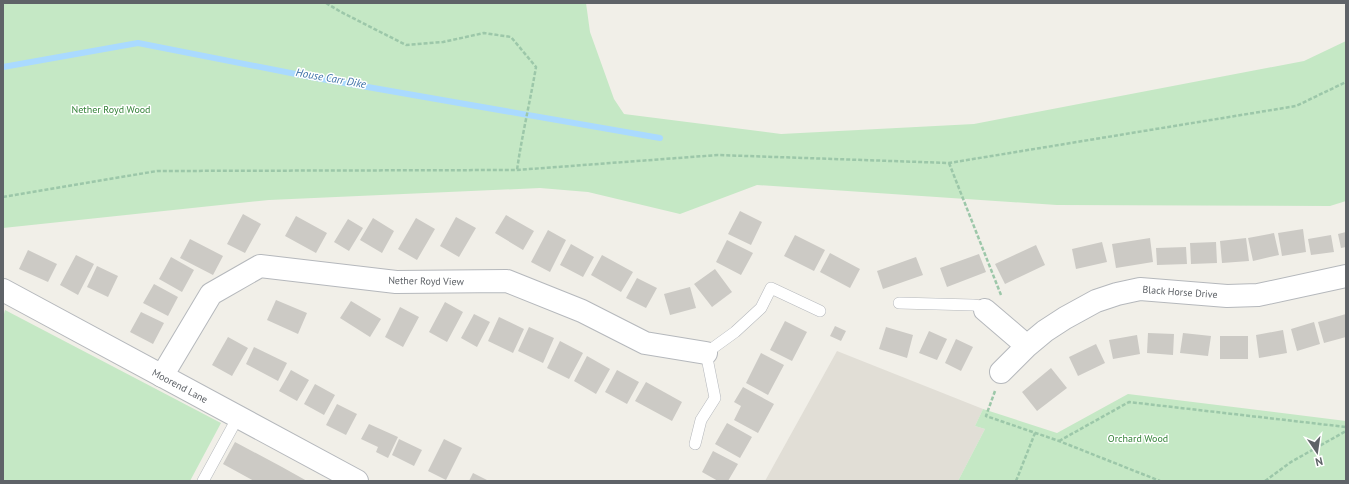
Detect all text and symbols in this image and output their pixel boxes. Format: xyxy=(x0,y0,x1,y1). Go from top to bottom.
water label: House Carr Dike xyxy=(295,65,367,91)
park label: Nether Royd Wood xyxy=(71,103,151,116)
street label: Nether Royd View xyxy=(388,274,465,288)
street label: Black Horse Drive xyxy=(1142,283,1218,301)
street label: Moorend Lane xyxy=(150,366,210,406)
park label: Orchard Wood xyxy=(1108,432,1168,445)
north arrow xyxy=(1297,432,1337,472)
text: N xyxy=(1314,454,1324,469)

